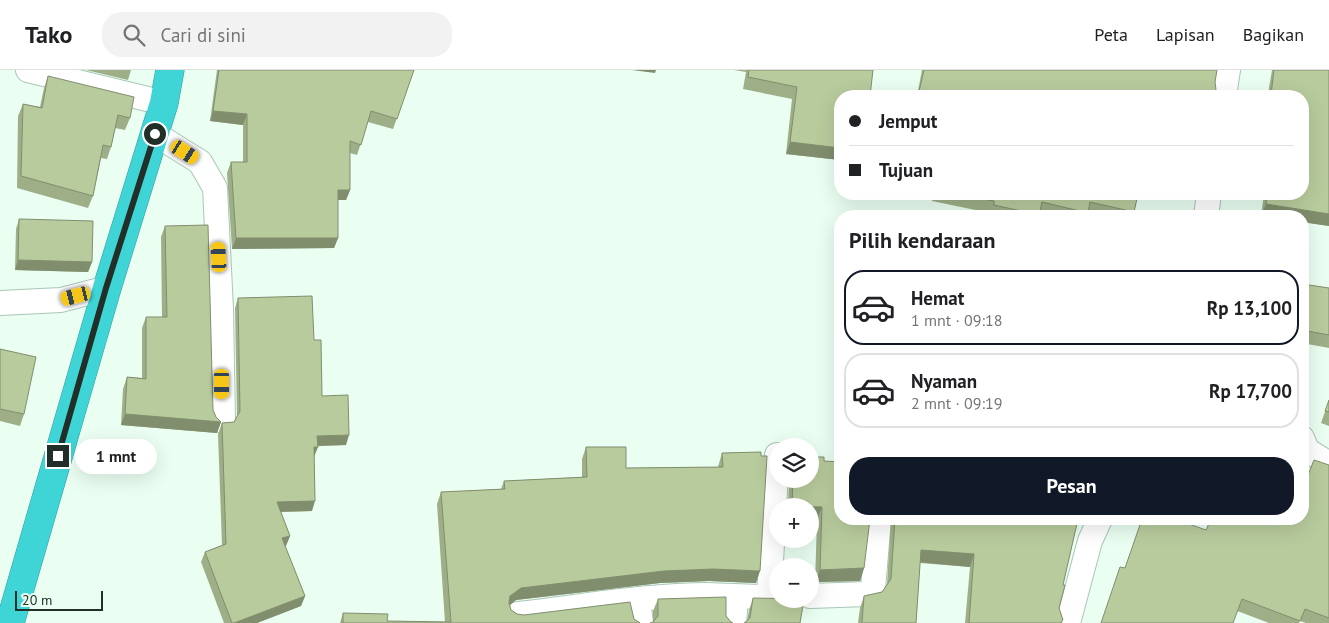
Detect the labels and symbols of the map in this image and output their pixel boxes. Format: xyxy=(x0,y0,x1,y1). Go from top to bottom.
route start xyxy=(144,123,166,145)
car xyxy=(168,138,201,166)
car xyxy=(210,242,227,272)
car xyxy=(59,285,92,307)
car xyxy=(214,369,229,399)
callout: 1 mnt xyxy=(76,438,158,474)
route end xyxy=(47,445,69,467)
scale bar xyxy=(15,588,102,611)

